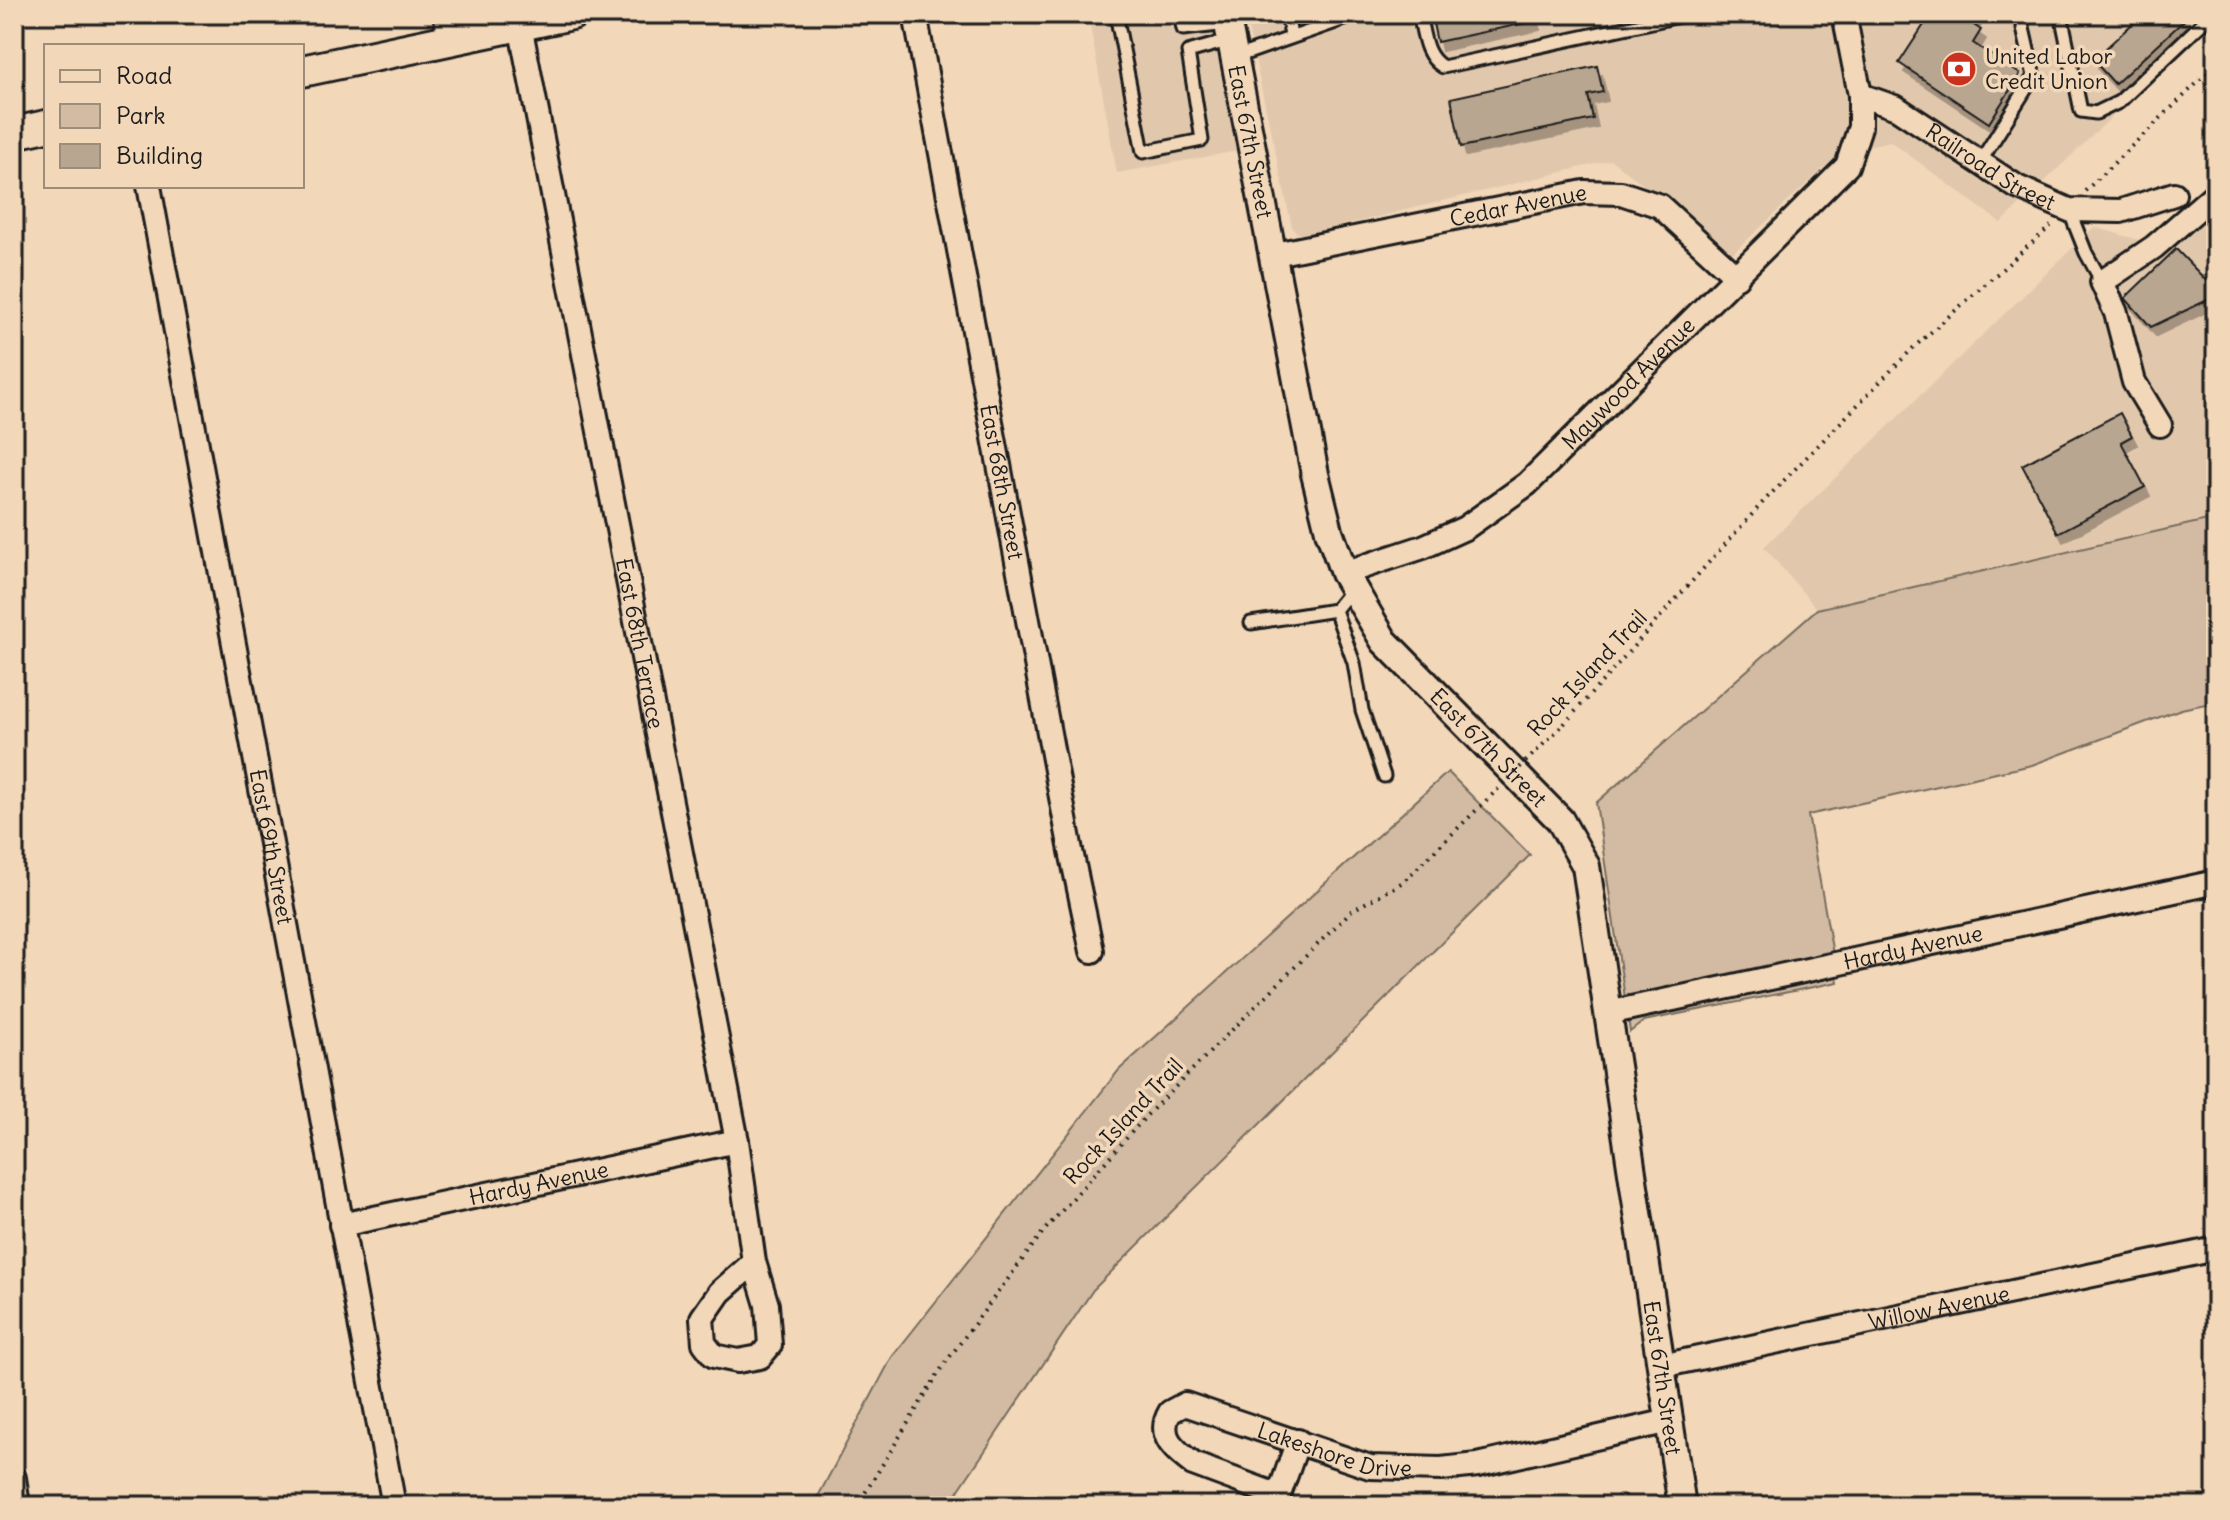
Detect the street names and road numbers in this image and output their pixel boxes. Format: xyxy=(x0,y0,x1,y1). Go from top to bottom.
street label: East 67th Street xyxy=(1222,63,1279,221)
street label: Railroad Street xyxy=(1920,117,2060,216)
street label: Cedar Avenue xyxy=(1447,178,1589,233)
street label: Maywood Avenue xyxy=(1556,311,1701,456)
street label: East 68th Street xyxy=(974,402,1030,562)
street label: East 68th Terrace xyxy=(610,556,671,731)
street label: Rock Island Trail xyxy=(1521,604,1653,742)
street label: East 67th Street xyxy=(1424,682,1553,813)
street label: East 69th Street xyxy=(244,767,300,927)
street label: Hardy Avenue xyxy=(1841,919,1985,976)
street label: Rock Island Trail xyxy=(1057,1052,1189,1190)
street label: Hardy Avenue xyxy=(466,1155,611,1211)
street label: Willow Avenue xyxy=(1866,1279,2012,1336)
street label: East 67th Street xyxy=(1637,1299,1688,1457)
street label: Lakeshore Drive xyxy=(1254,1416,1412,1482)

